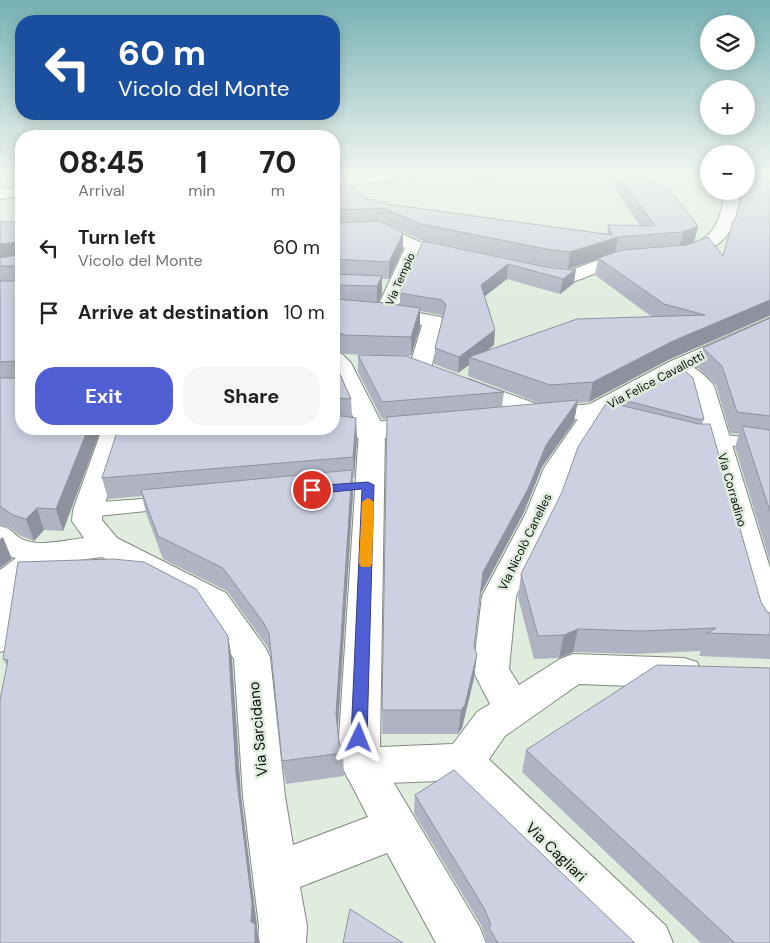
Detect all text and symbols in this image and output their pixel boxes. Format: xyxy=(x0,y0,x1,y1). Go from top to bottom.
map controls xyxy=(700,15,755,200)
button: layers xyxy=(700,15,755,70)
text: 60 m xyxy=(118,30,206,76)
icon: left xyxy=(35,35,100,100)
text: Vicolo del Monte xyxy=(118,74,289,103)
button: + xyxy=(700,80,755,135)
text: 08:45 xyxy=(59,143,145,182)
text: 1 xyxy=(196,143,207,182)
text: 70 xyxy=(259,143,296,182)
button: − xyxy=(700,145,755,200)
text: Arrival xyxy=(78,180,125,201)
text: min xyxy=(188,180,216,201)
text: m xyxy=(271,180,285,201)
text: Turn left xyxy=(78,225,156,250)
icon: left xyxy=(35,234,63,262)
text: 60 m xyxy=(273,235,320,260)
text: Vicolo del Monte xyxy=(78,250,203,271)
street label: Via Tempio xyxy=(382,250,418,308)
icon: arrive xyxy=(35,299,63,327)
text: Arrive at destination xyxy=(78,300,269,325)
text: 10 m xyxy=(284,300,325,325)
street label: Via Felice Cavallotti xyxy=(605,348,708,412)
button: Exit xyxy=(35,367,173,425)
button: Share xyxy=(183,367,320,425)
street label: Via Corradino xyxy=(714,451,750,529)
pin xyxy=(291,469,333,511)
icon: arrive xyxy=(298,476,326,504)
street label: Via Nicolò Canelles xyxy=(495,491,555,593)
street label: Via Sarcidano xyxy=(244,681,272,777)
position arrow xyxy=(332,711,384,763)
street label: Via Cagliari xyxy=(521,818,591,886)

